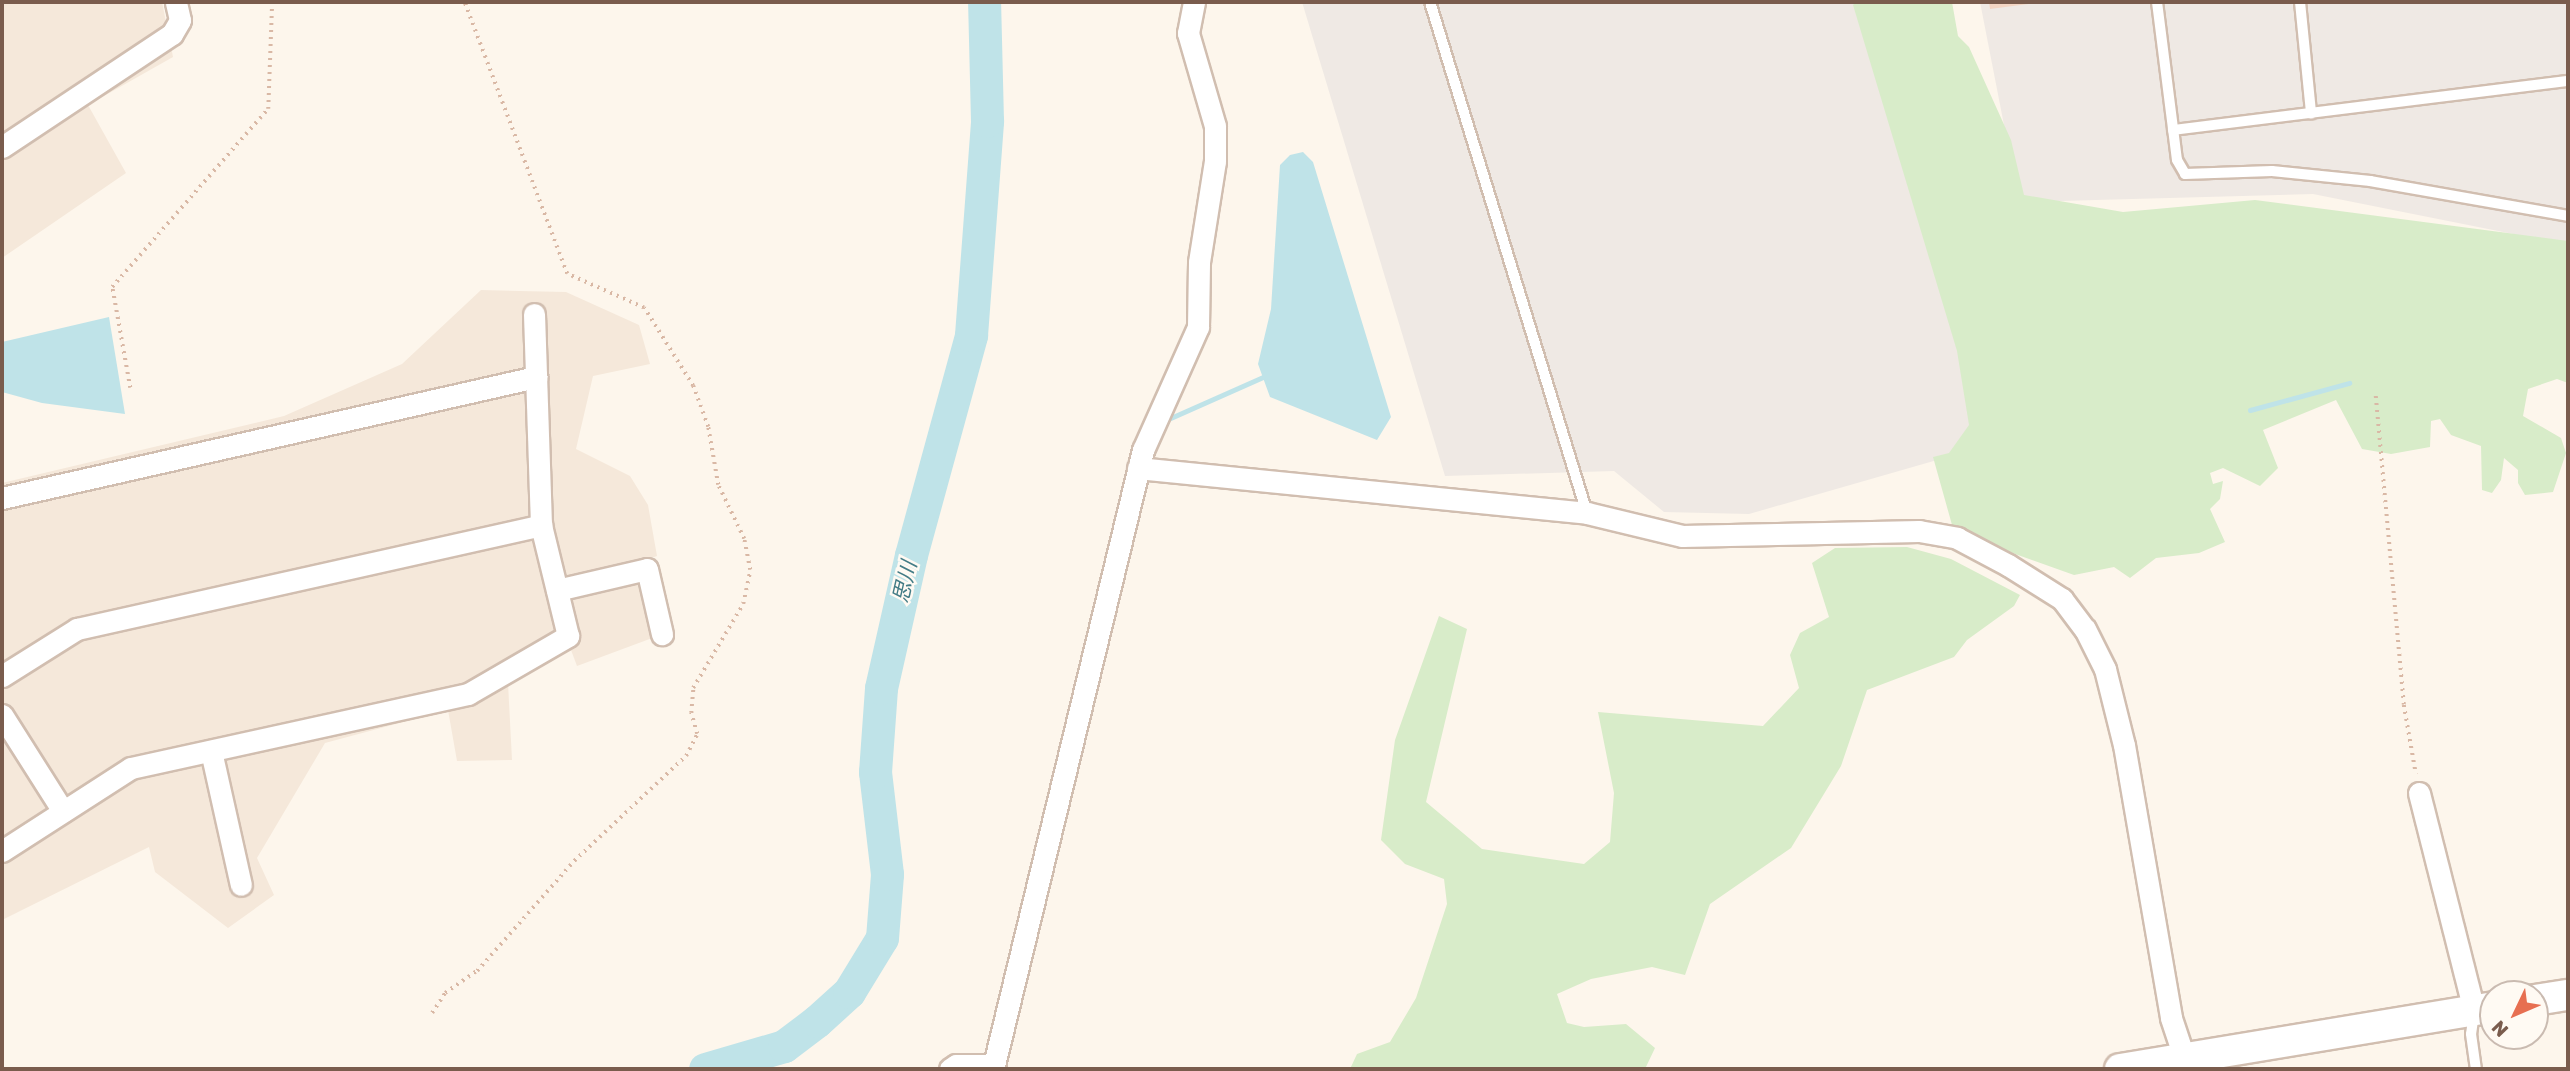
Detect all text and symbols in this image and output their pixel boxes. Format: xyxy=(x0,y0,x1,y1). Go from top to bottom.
water label: 思川 xyxy=(888,559,922,605)
north arrow xyxy=(2479,980,2549,1050)
text: N xyxy=(2487,1016,2513,1041)

